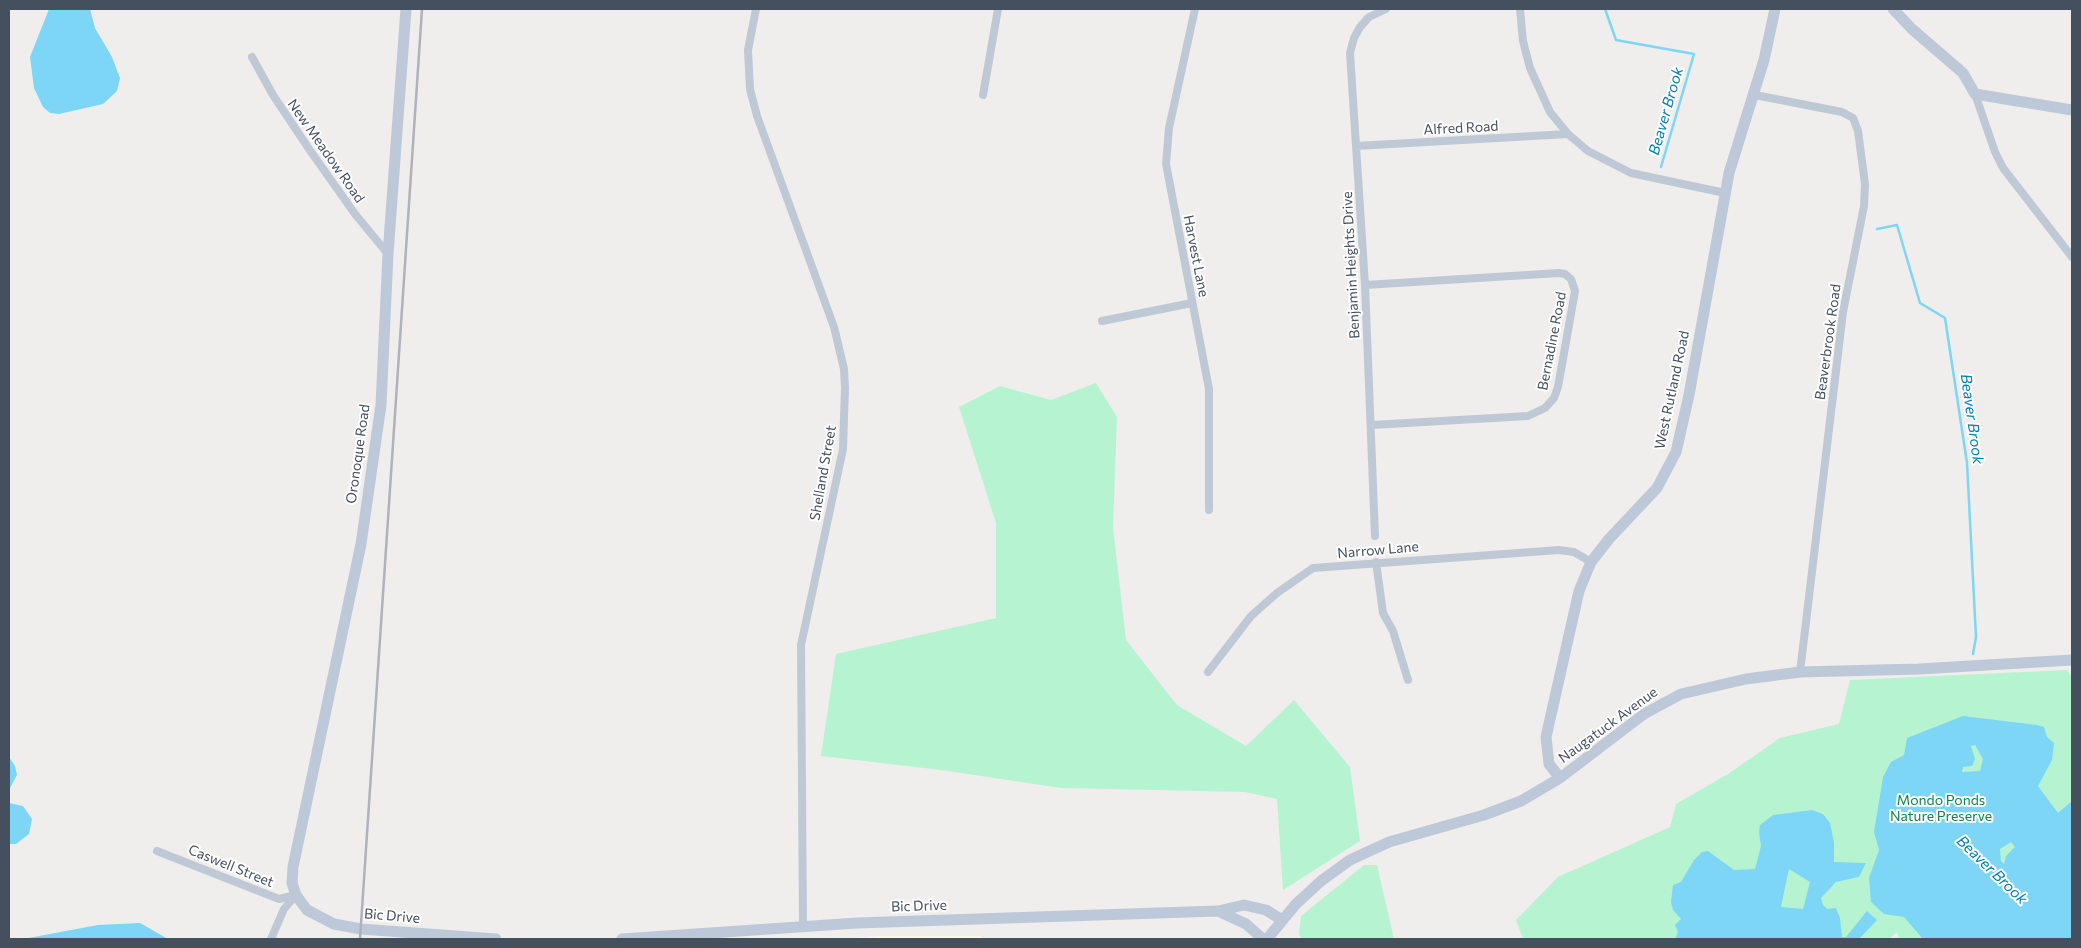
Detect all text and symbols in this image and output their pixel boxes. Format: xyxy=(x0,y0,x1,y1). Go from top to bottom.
water label: Beaver Brook xyxy=(1645,65,1687,157)
street label: New Meadow Road xyxy=(284,96,368,206)
street label: Alfred Road xyxy=(1423,118,1499,138)
street label: Benjamin Heights Drive xyxy=(1339,191,1363,339)
street label: Harvest Lane xyxy=(1180,214,1212,298)
street label: Beaverbrook Road xyxy=(1812,283,1844,401)
street label: Bernadine Road xyxy=(1534,290,1570,392)
street label: West Rutland Road xyxy=(1651,329,1693,451)
water label: Beaver Brook xyxy=(1957,373,1987,465)
street label: Oronoque Road xyxy=(343,403,373,505)
street label: Shelland Street xyxy=(806,424,840,522)
street label: Narrow Lane xyxy=(1337,538,1419,562)
street label: Naugatuck Avenue xyxy=(1555,684,1661,766)
park label: Mondo Ponds Nature Preserve xyxy=(1890,792,1992,824)
water label: Beaver Brook xyxy=(1953,832,2031,908)
street label: Caswell Street xyxy=(186,841,276,891)
street label: Bic Drive xyxy=(891,897,947,915)
street label: Bic Drive xyxy=(363,905,421,927)

